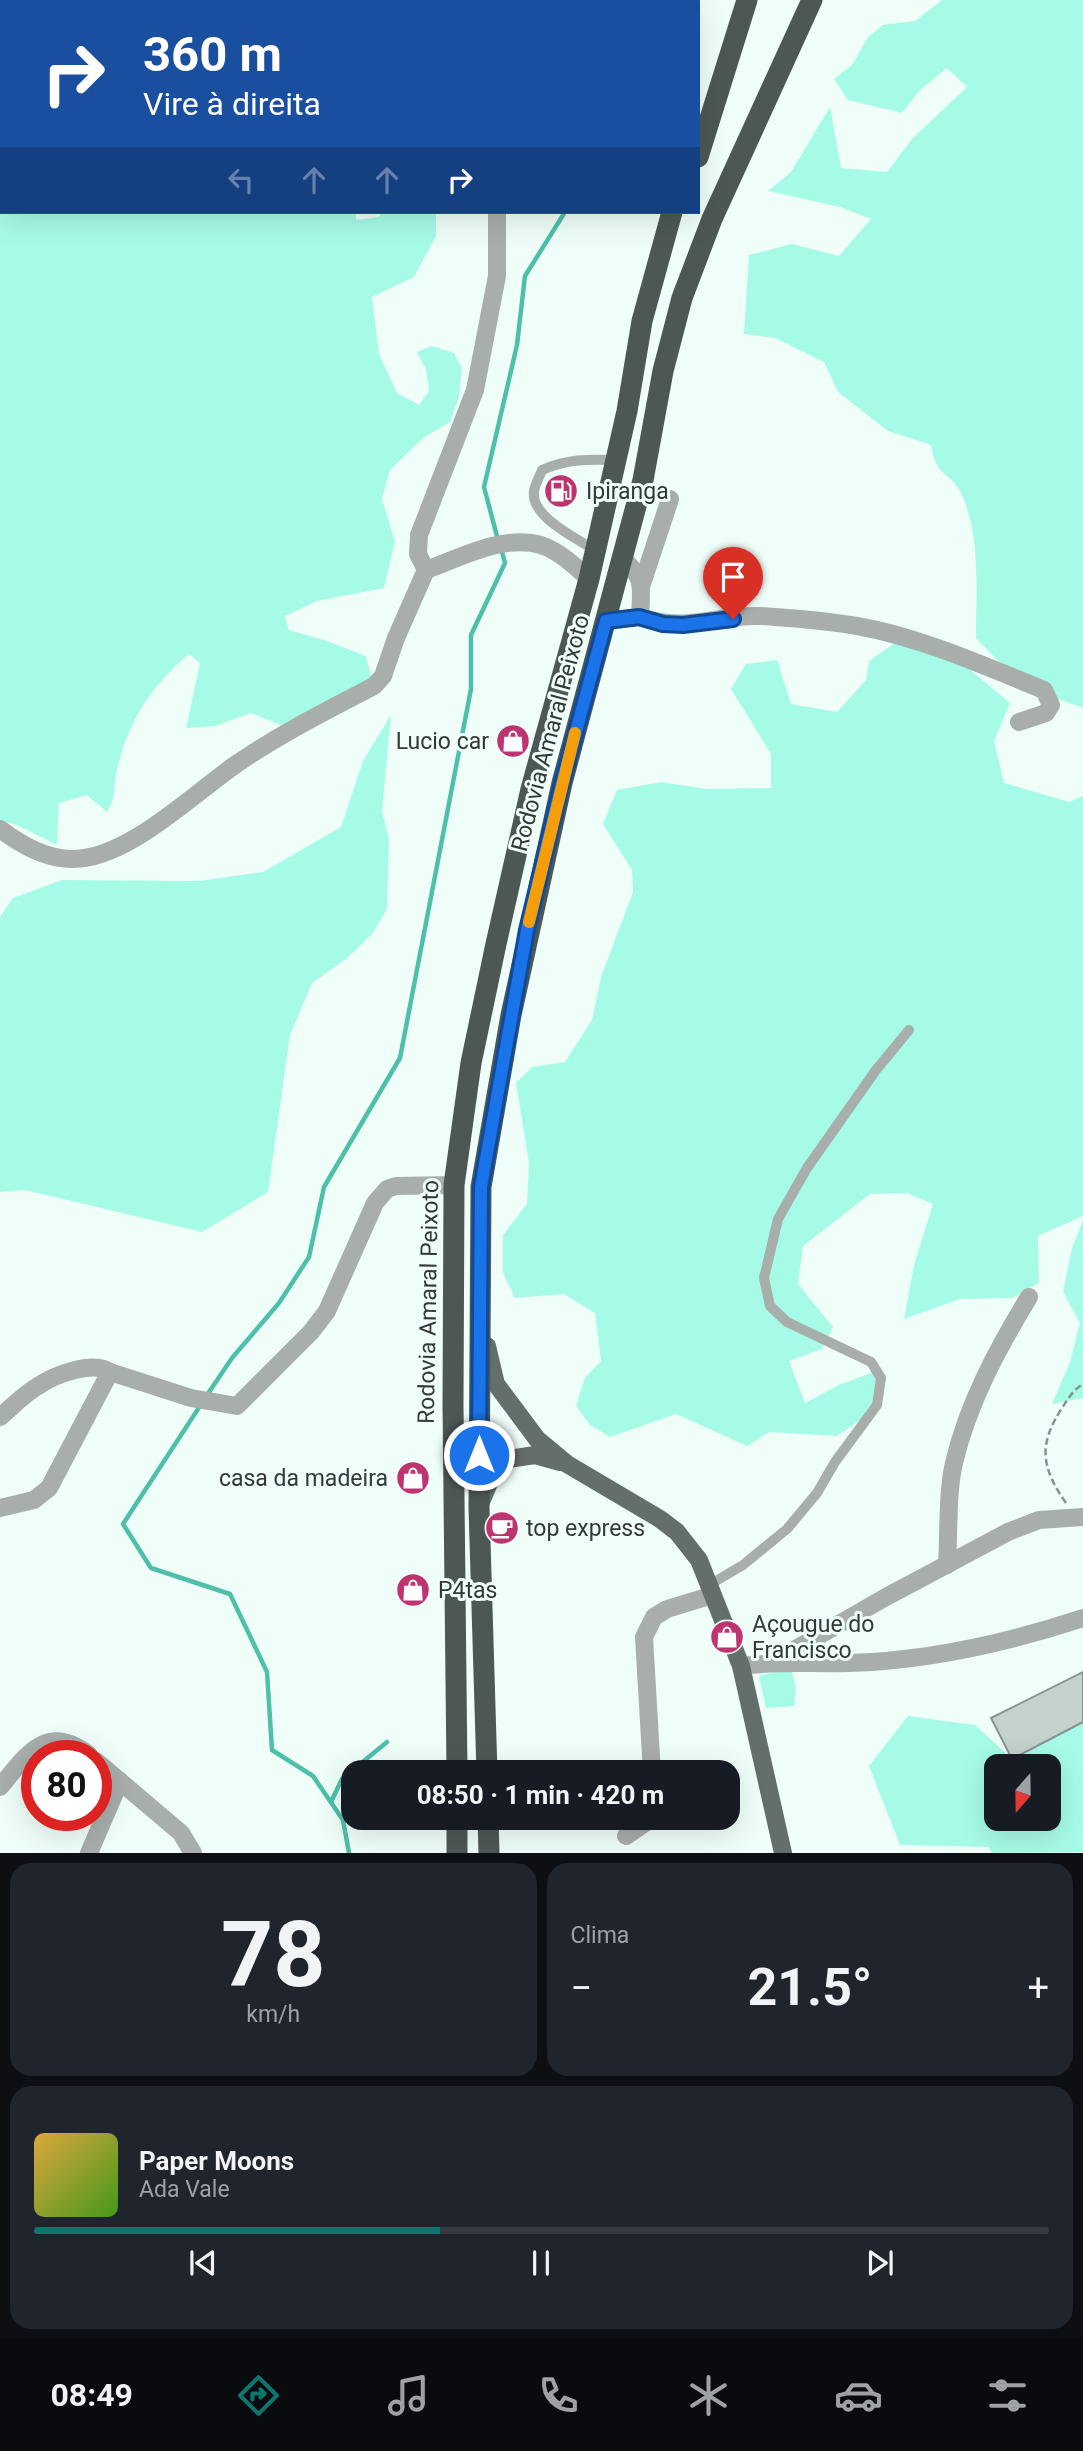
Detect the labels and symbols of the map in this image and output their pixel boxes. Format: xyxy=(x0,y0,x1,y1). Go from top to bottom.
fuel station icon: Ipiranga xyxy=(542,472,580,510)
place label: Ipiranga xyxy=(586,478,669,505)
pin xyxy=(703,547,763,619)
street label: Rodovia Amaral Peixoto xyxy=(506,612,595,854)
shop icon: Lucio car xyxy=(494,722,532,760)
place label: Lucio car xyxy=(396,728,489,755)
street label: Rodovia Amaral Peixoto xyxy=(413,1180,444,1424)
position arrow xyxy=(442,1418,516,1492)
shop icon: casa da madeira xyxy=(394,1459,432,1497)
place label: casa da madeira xyxy=(219,1465,388,1492)
cafe icon: top express xyxy=(483,1509,521,1547)
place label: top express xyxy=(526,1515,645,1542)
shop icon: P4tas xyxy=(394,1571,432,1609)
place label: P4tas xyxy=(438,1577,497,1604)
place label: Açougue do Francisco xyxy=(752,1611,874,1664)
shop icon: Açougue do Francisco xyxy=(708,1618,746,1656)
speed limit sign: 80 xyxy=(21,1740,112,1831)
north arrow xyxy=(984,1754,1060,1830)

